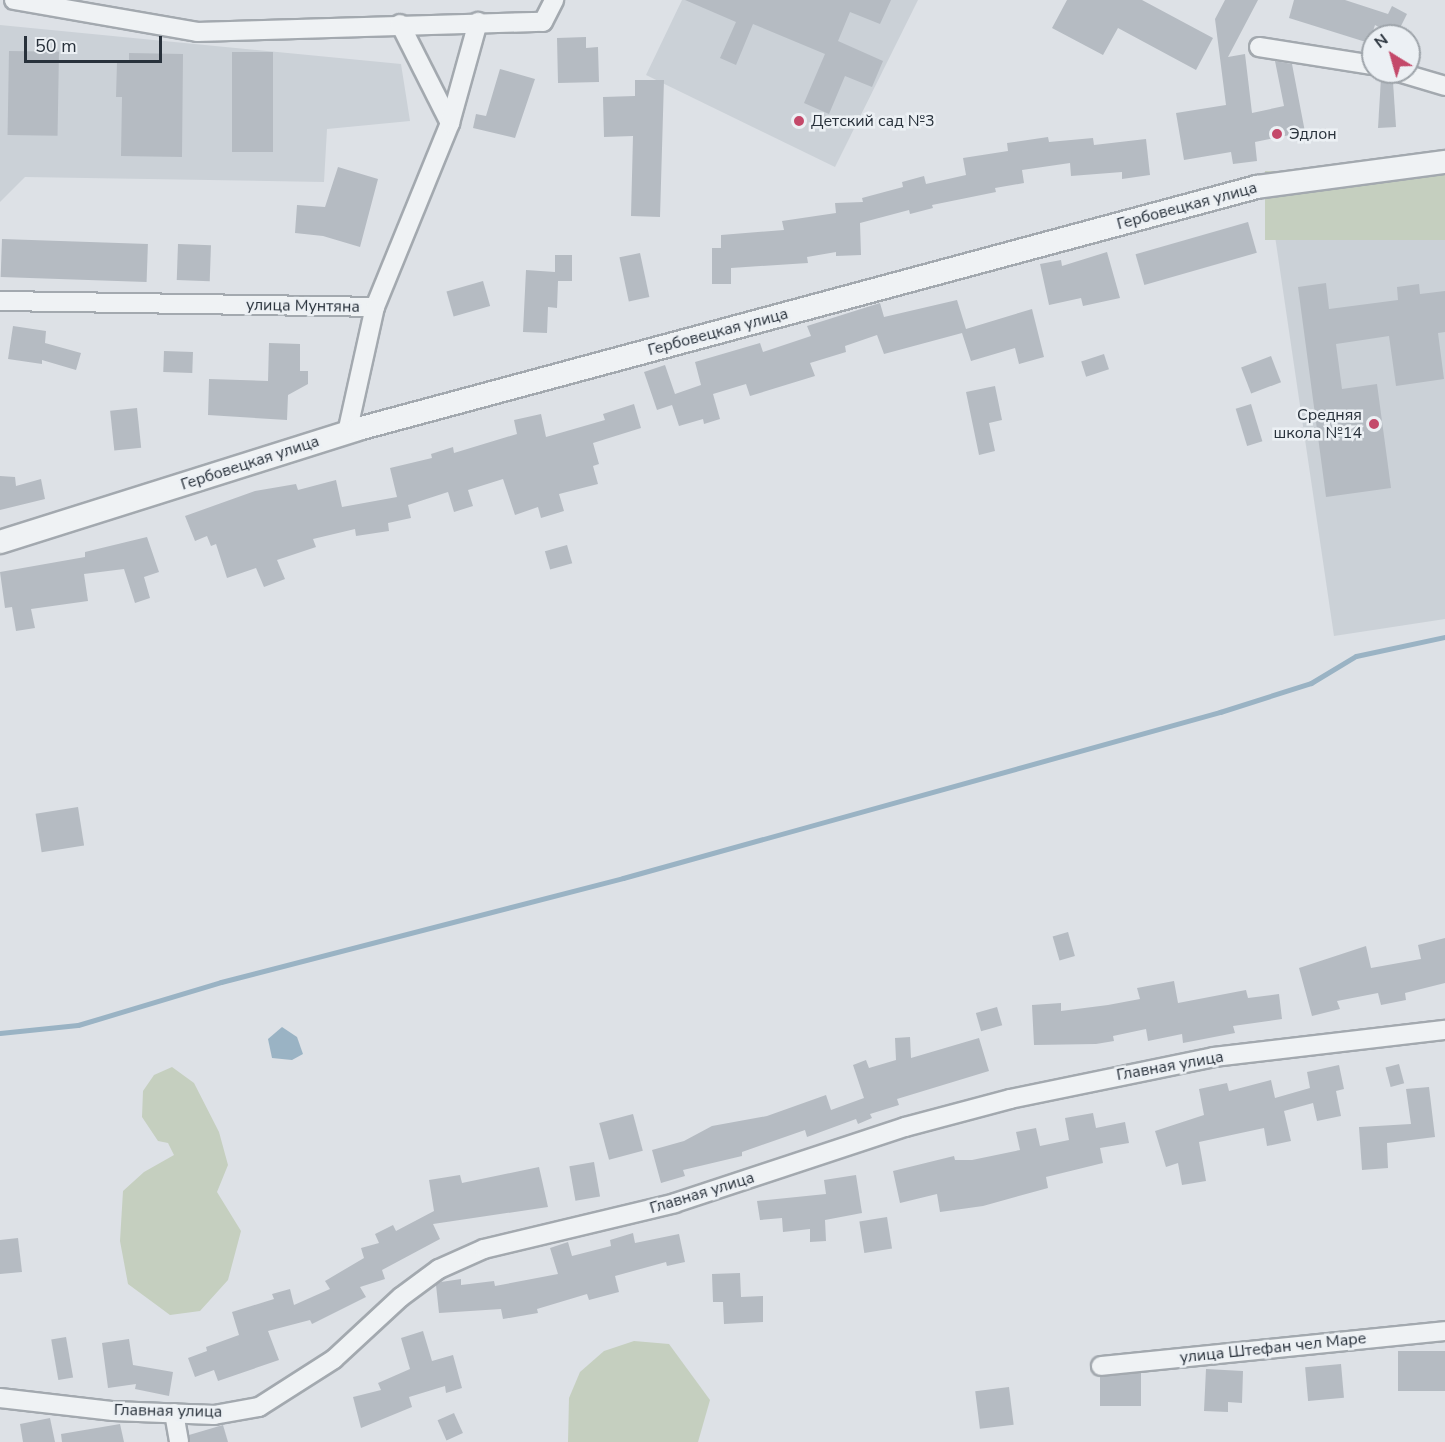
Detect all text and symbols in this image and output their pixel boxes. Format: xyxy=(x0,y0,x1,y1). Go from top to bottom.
scale bar xyxy=(27,24,165,62)
north arrow xyxy=(1361,24,1421,84)
text: N xyxy=(1370,29,1393,54)
text: 50 m xyxy=(35,34,77,58)
place label: Детский сад №3 xyxy=(811,111,935,131)
marker: Детский сад №3 xyxy=(792,114,806,128)
place label: Эдлон xyxy=(1289,124,1337,144)
marker: Эдлон xyxy=(1270,127,1284,141)
street label: Гербовецкая улица xyxy=(1115,178,1259,234)
street label: улица Мунтяна xyxy=(246,295,360,317)
street label: Гербовецкая улица xyxy=(646,304,790,360)
place label: Средняя школа №14 xyxy=(1274,405,1362,443)
marker: Средняя школа №14 xyxy=(1367,417,1381,431)
street label: Гербовецкая улица xyxy=(178,432,322,494)
street label: Главная улица xyxy=(1115,1047,1225,1085)
street label: Главная улица xyxy=(647,1168,757,1218)
street label: улица Штефан чел Маре xyxy=(1179,1329,1367,1367)
street label: Главная улица xyxy=(114,1400,222,1422)

